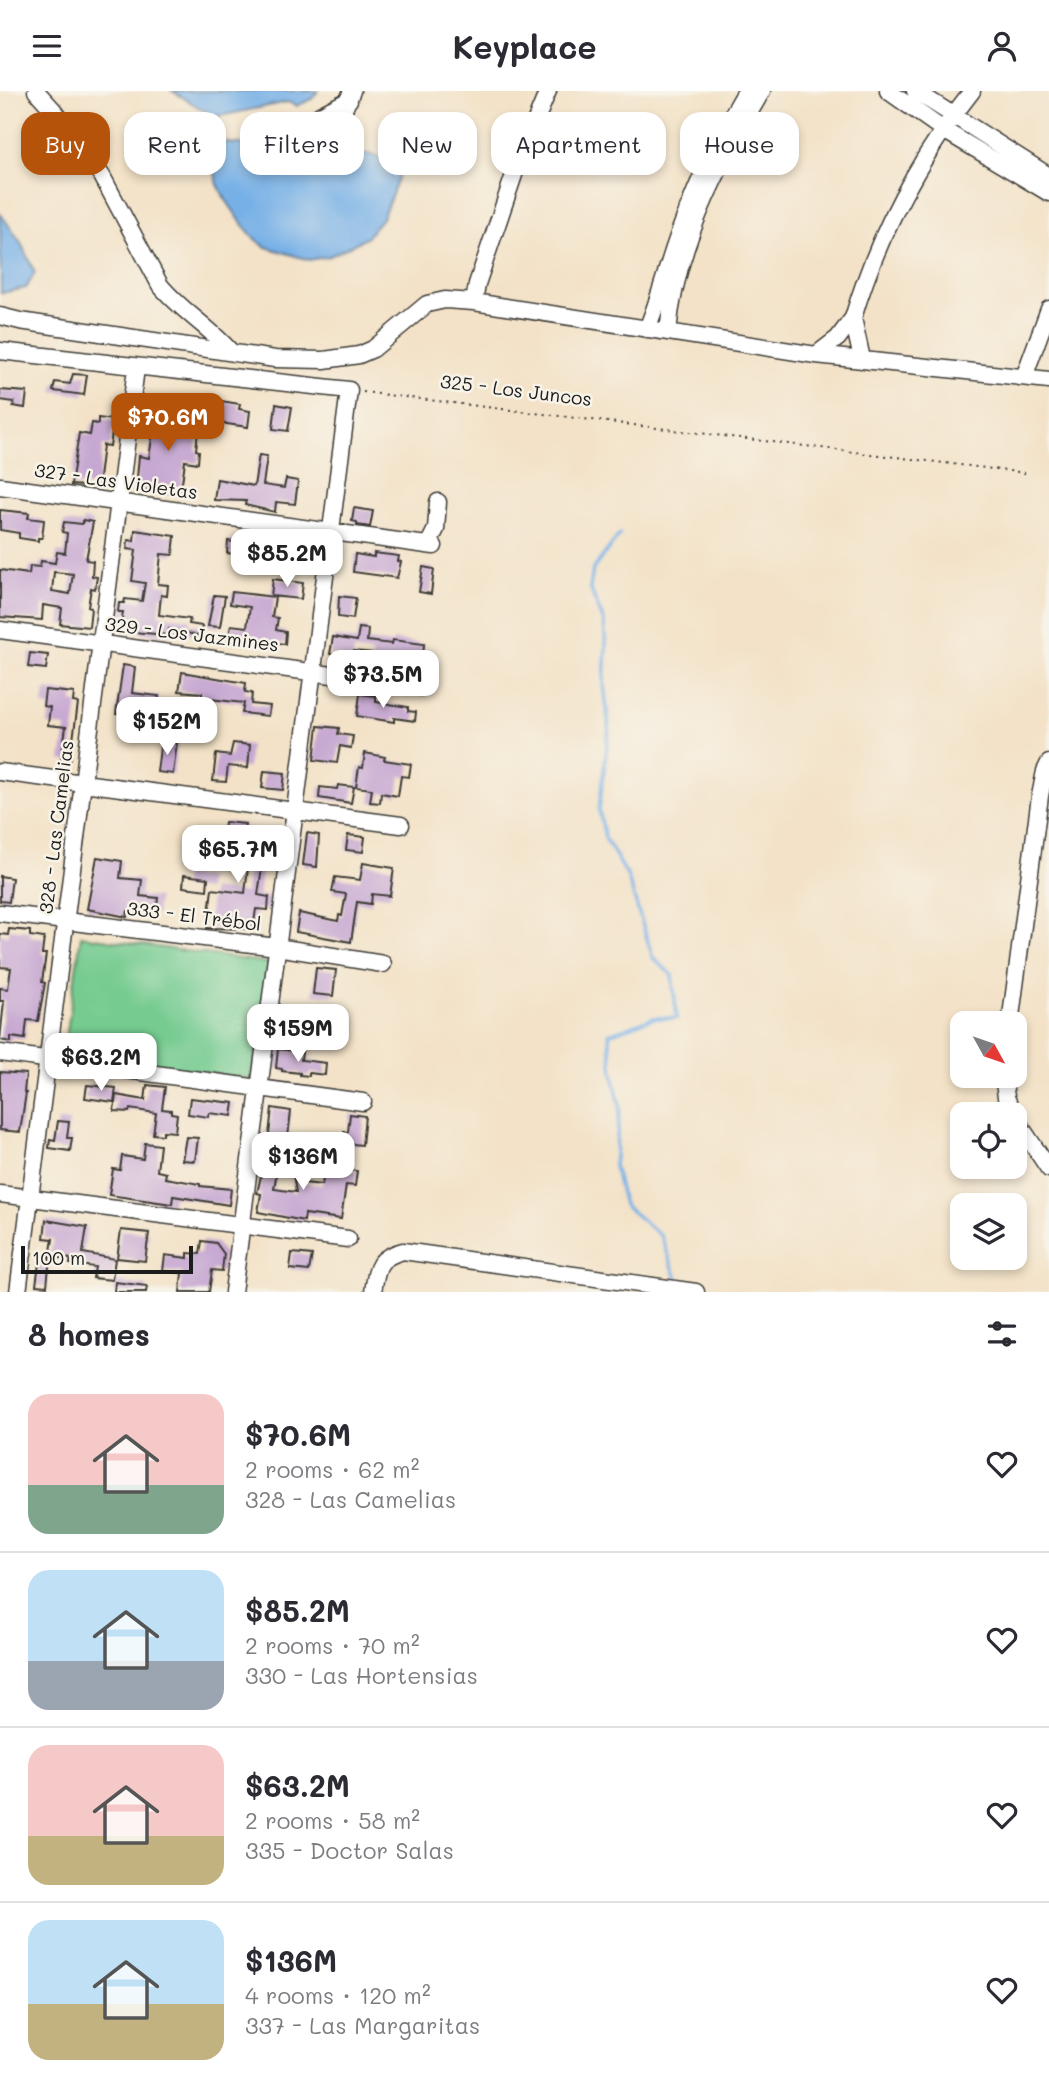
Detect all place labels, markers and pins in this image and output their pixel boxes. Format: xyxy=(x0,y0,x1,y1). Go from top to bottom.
pin: $70.6M xyxy=(111,393,225,453)
pin: $85.2M xyxy=(230,529,344,589)
pin: $73.5M xyxy=(326,651,440,710)
pin: $152M xyxy=(118,697,216,757)
pin: $65.7M xyxy=(181,825,295,885)
pin: $159M xyxy=(249,1005,347,1064)
pin: $63.2M xyxy=(44,1033,158,1093)
pin: $136M xyxy=(254,1133,352,1192)

